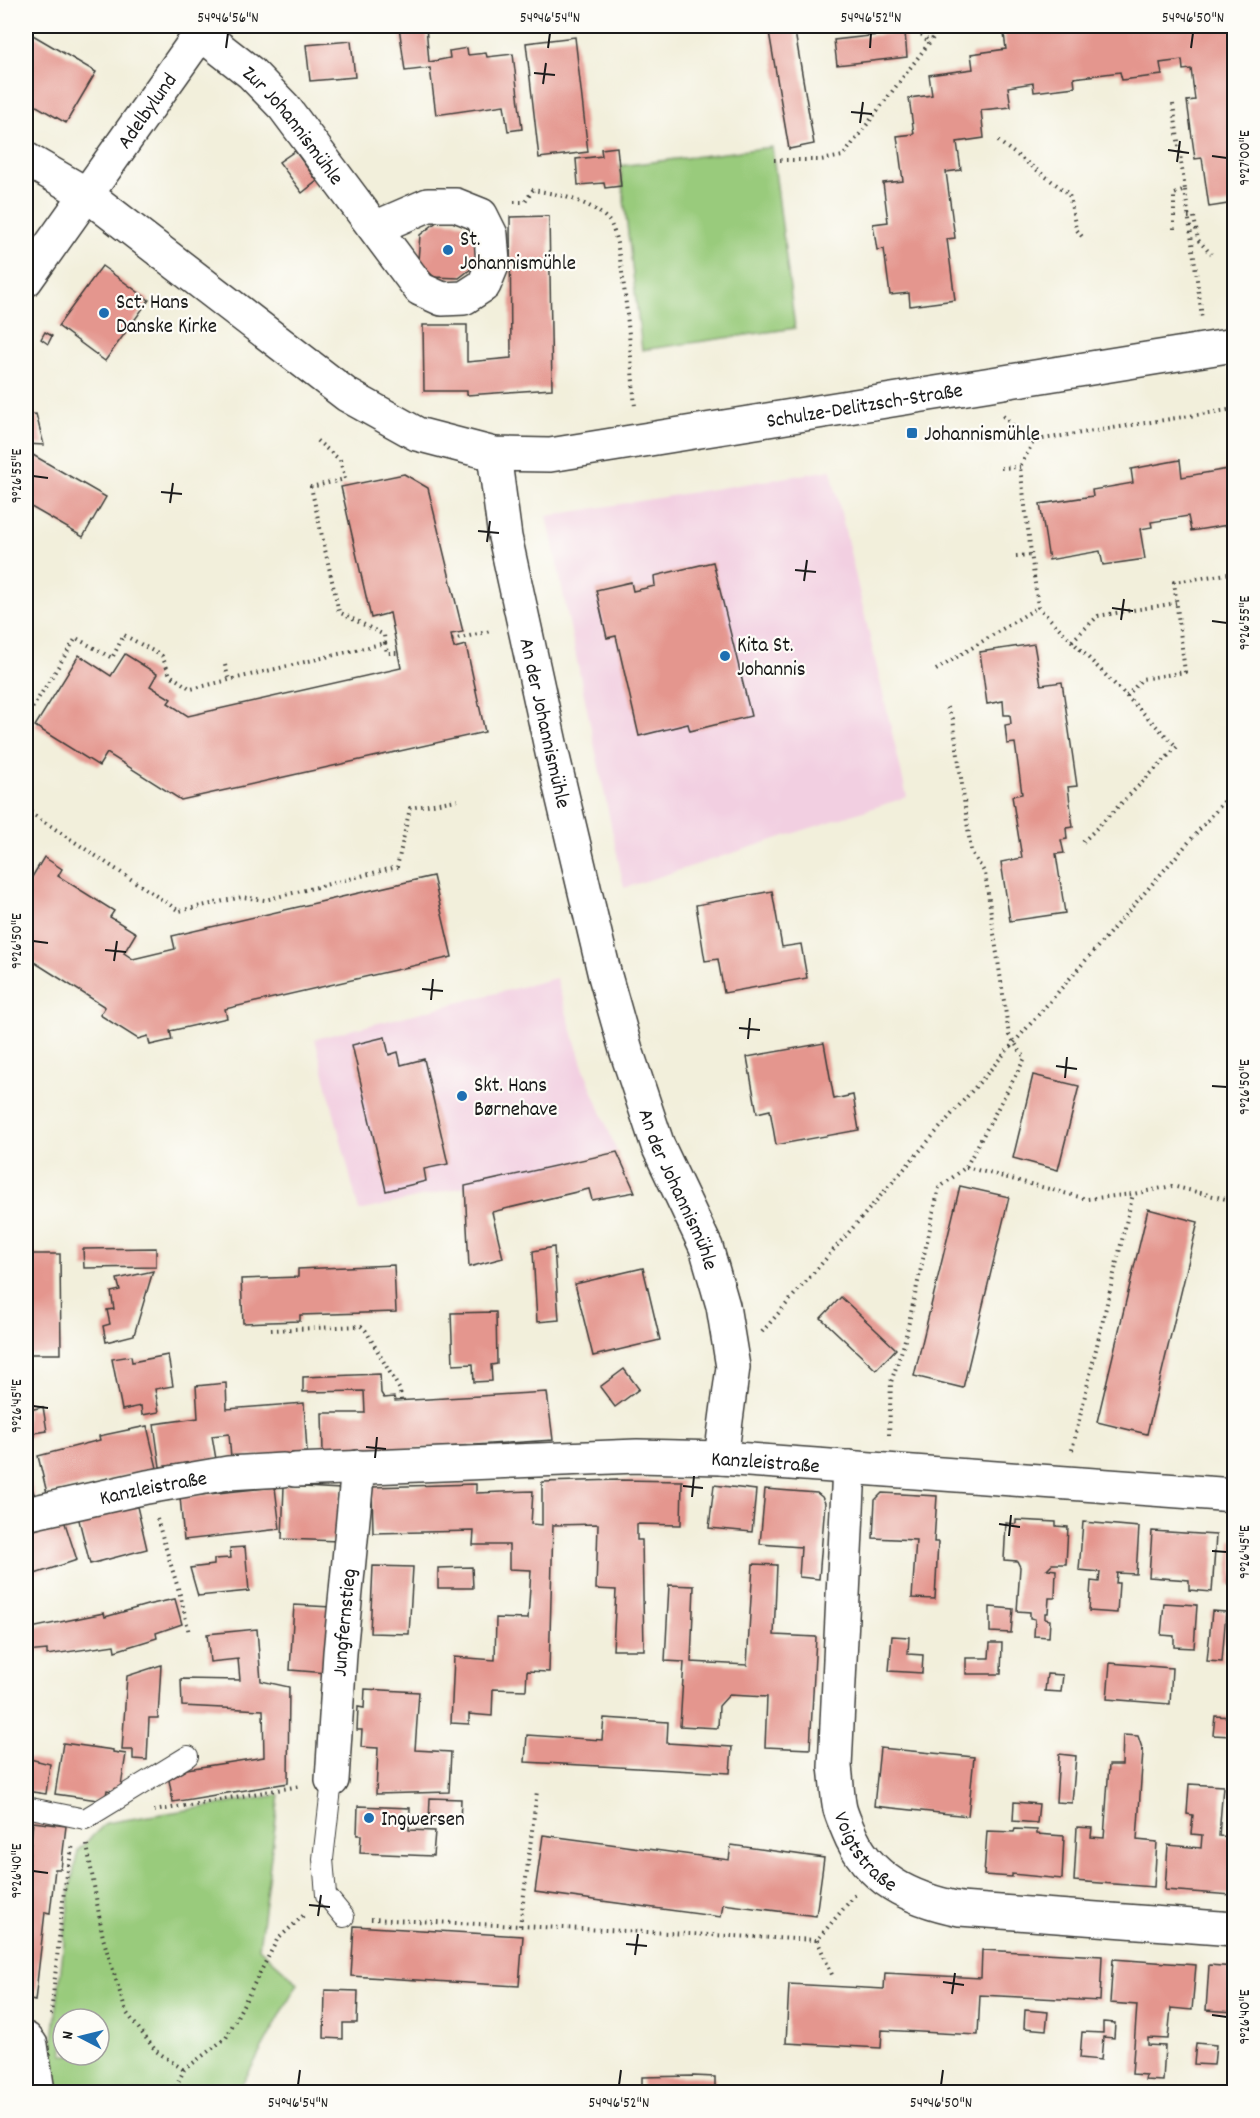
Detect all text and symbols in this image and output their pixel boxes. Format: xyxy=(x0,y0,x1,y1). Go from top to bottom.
text: 54°46'56"N xyxy=(197,8,259,30)
text: 54°46'54"N xyxy=(520,8,580,30)
text: 54°46'52"N xyxy=(841,8,901,30)
text: 54°46'50"N xyxy=(1162,8,1224,30)
street label: Zur Johannismühle xyxy=(235,60,349,192)
street label: Adelbylund xyxy=(111,68,186,156)
text: 9°27'00"E xyxy=(1235,130,1257,186)
place label: St. Johannismühle xyxy=(460,226,576,280)
marker: St. Johannismühle xyxy=(441,243,455,257)
place label: Sct. Hans Danske Kirke xyxy=(116,289,217,343)
marker: Sct. Hans Danske Kirke xyxy=(97,306,111,320)
street label: Schulze-Delitzsch-Straße xyxy=(764,377,965,438)
place label: Johannismühle xyxy=(924,421,1040,451)
marker: Johannismühle xyxy=(905,426,919,440)
text: 9°26'55"E xyxy=(7,449,29,503)
text: 9°26'55"E xyxy=(1235,596,1257,650)
place label: Kita St. Johannis xyxy=(737,632,806,686)
street label: An der Johannismühle xyxy=(509,636,577,812)
marker: Kita St. Johannis xyxy=(718,649,732,663)
text: 9°26'50"E xyxy=(7,913,29,969)
text: 9°26'50"E xyxy=(1235,1059,1257,1115)
place label: Skt. Hans Børnehave xyxy=(474,1072,558,1126)
marker: Skt. Hans Børnehave xyxy=(455,1089,469,1103)
street label: An der Johannismühle xyxy=(629,1105,724,1274)
text: 9°26'45"E xyxy=(7,1379,29,1433)
street label: Kanzleistraße xyxy=(711,1446,821,1483)
street label: Kanzleistraße xyxy=(97,1465,210,1515)
text: 9°26'45"E xyxy=(1235,1525,1257,1579)
street label: Jungfernstieg xyxy=(327,1567,366,1678)
place label: Ingwersen xyxy=(381,1806,465,1836)
street label: Voigtstraße xyxy=(824,1808,902,1901)
marker: Ingwersen xyxy=(362,1811,376,1825)
text: 9°26'40"E xyxy=(7,1843,29,1899)
text: 9°26'40"E xyxy=(1235,1989,1257,2045)
north arrow xyxy=(51,2007,111,2067)
text: N xyxy=(57,2030,81,2041)
text: 54°46'54"N xyxy=(268,2093,328,2115)
text: 54°46'52"N xyxy=(589,2093,649,2115)
text: 54°46'50"N xyxy=(910,2093,972,2115)

